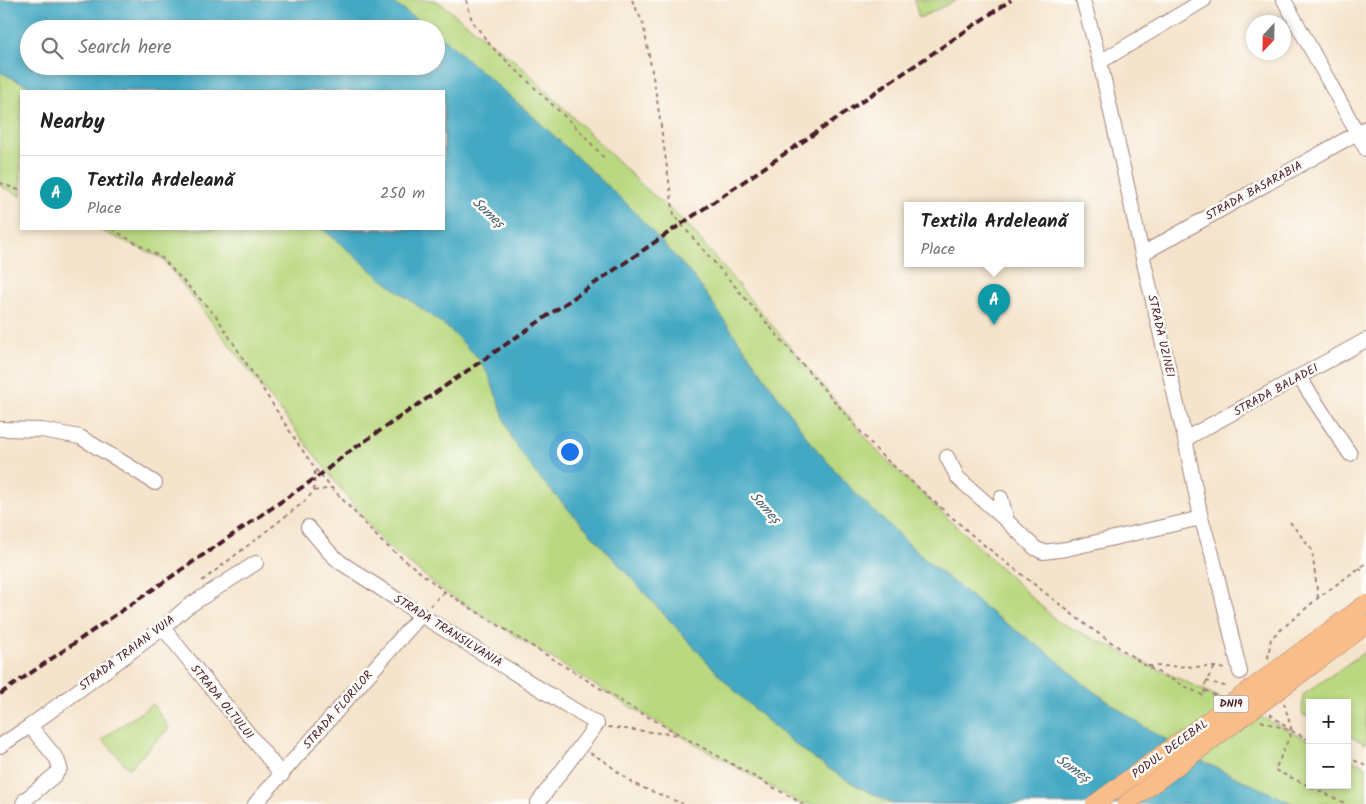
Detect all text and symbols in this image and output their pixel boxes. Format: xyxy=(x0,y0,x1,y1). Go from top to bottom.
north arrow xyxy=(1246,15,1291,60)
search box xyxy=(20,20,445,75)
text: Search here xyxy=(78,33,172,63)
icon: search xyxy=(38,34,66,62)
text: Nearby xyxy=(40,106,105,139)
street label: STRADA BASARABIA xyxy=(1202,156,1306,226)
text: Textila Ardeleană xyxy=(87,166,234,196)
text: A xyxy=(51,181,61,206)
text: 250 m xyxy=(380,181,425,206)
water label: Someș xyxy=(467,192,511,235)
text: Place xyxy=(87,196,121,221)
popup xyxy=(904,202,1084,267)
text: Textila Ardeleană xyxy=(921,207,1067,237)
text: Place xyxy=(921,237,955,262)
pin: A xyxy=(978,284,1010,325)
street label: STRADA UZINEI xyxy=(1142,293,1180,379)
street label: STRADA BALADEI xyxy=(1230,359,1322,421)
your location xyxy=(557,439,583,465)
water label: Someș xyxy=(744,487,787,531)
street label: STRADA TRANSILVANIA xyxy=(390,590,506,672)
street label: STRADA TRAIAN VUIA xyxy=(75,610,179,696)
street label: STRADA OLTULUI xyxy=(186,660,258,744)
street label: STRADA FLORILOR xyxy=(298,666,378,754)
road number: DN19 xyxy=(1214,696,1248,712)
map controls xyxy=(1306,699,1351,789)
button: + xyxy=(1306,699,1351,744)
street label: PODUL DECEBAL xyxy=(1128,715,1212,783)
button: − xyxy=(1306,744,1351,789)
water label: Someș xyxy=(1051,749,1096,790)

